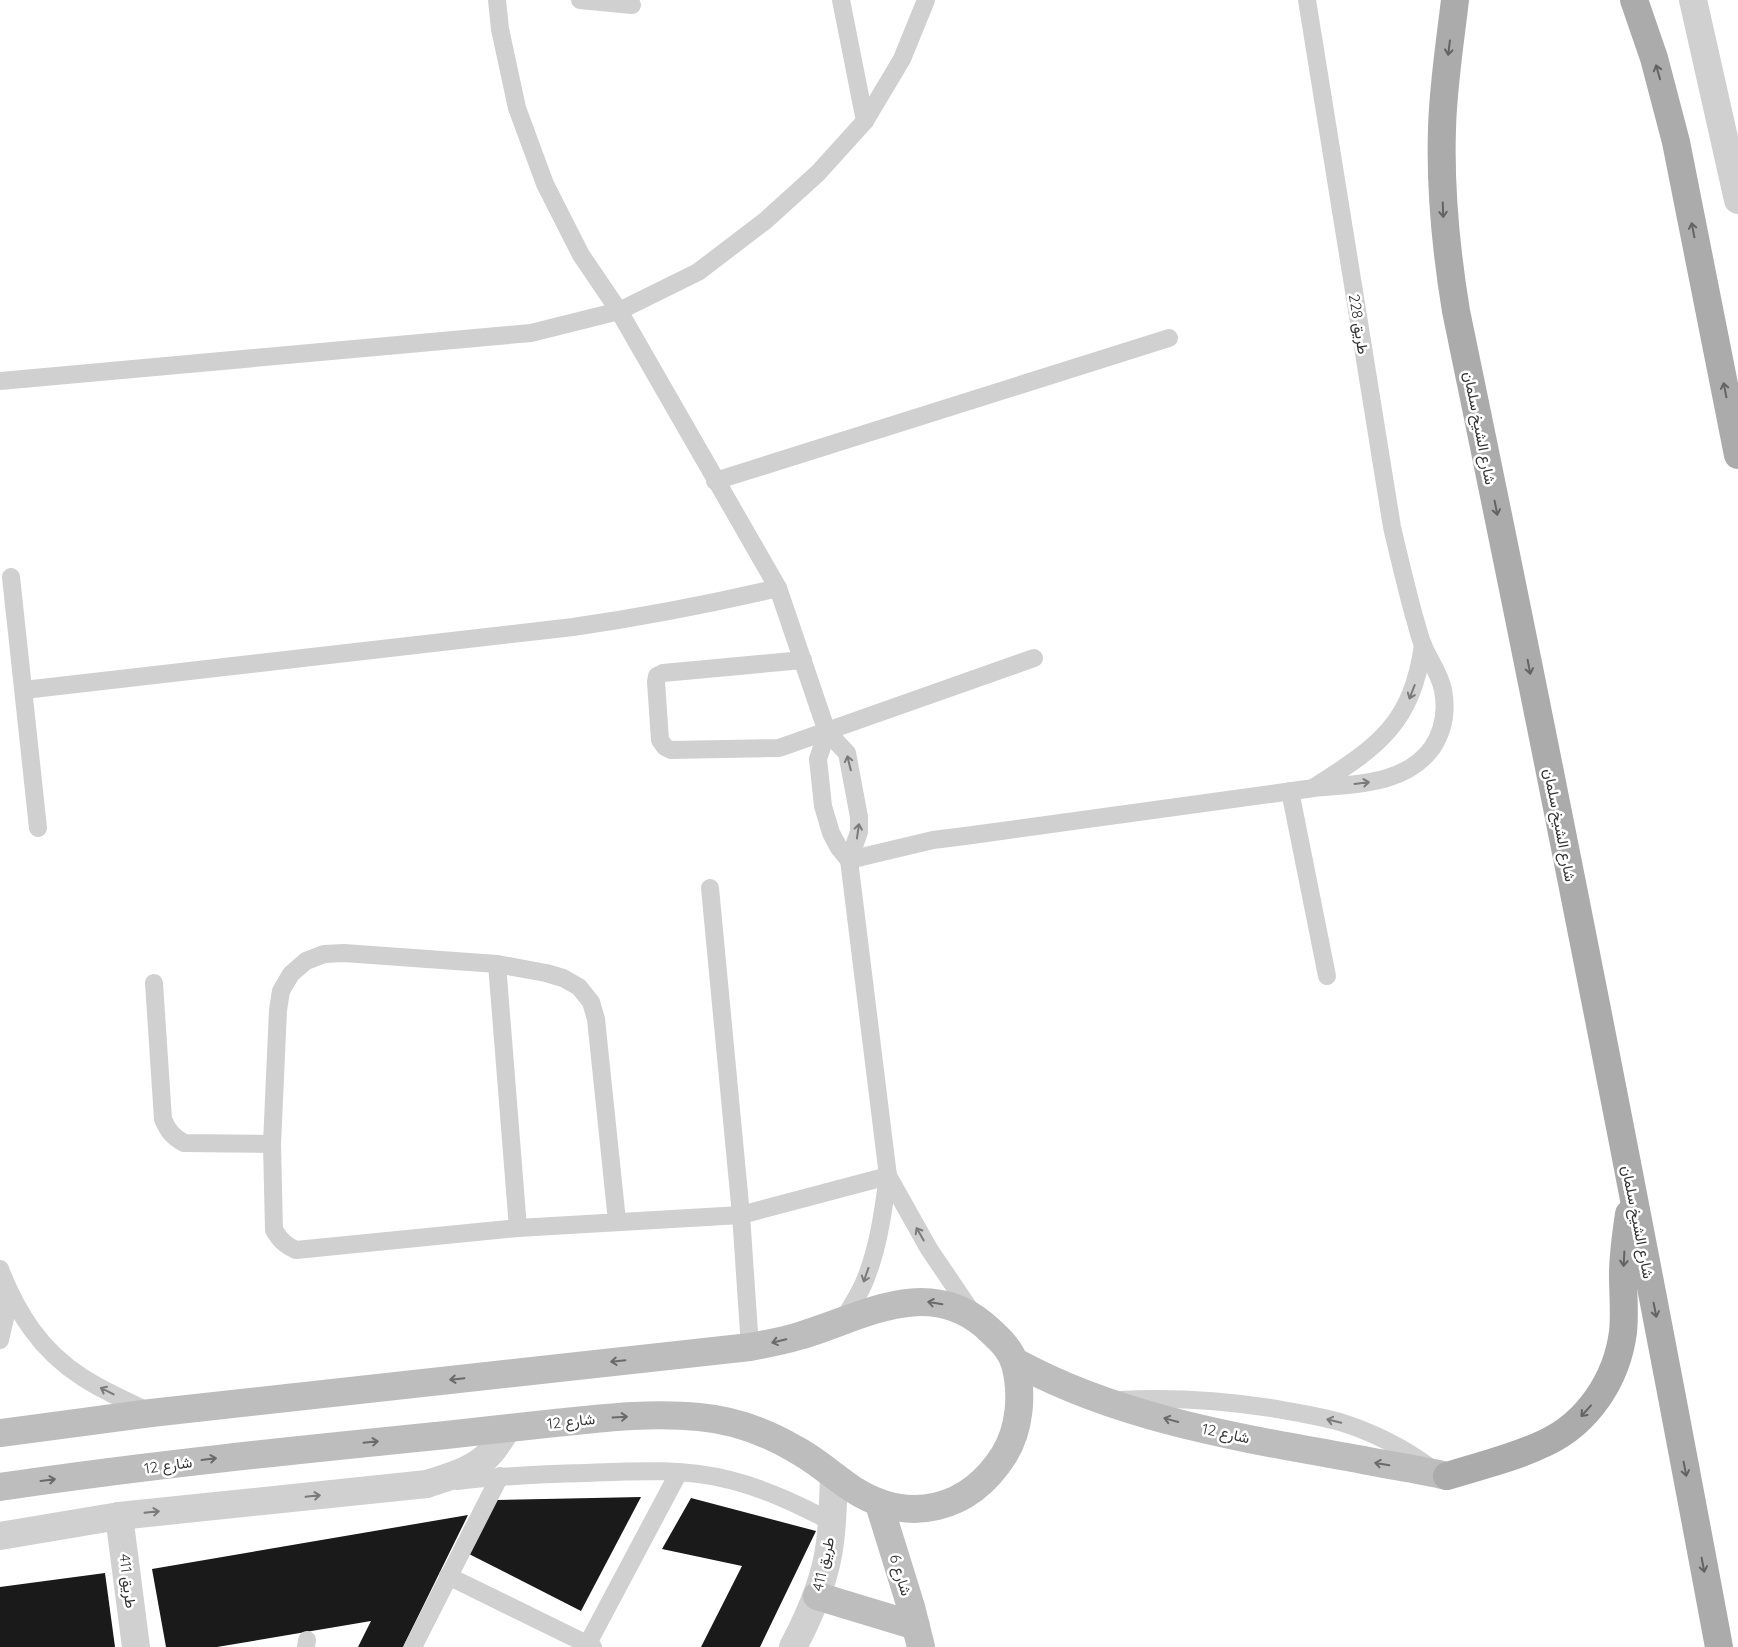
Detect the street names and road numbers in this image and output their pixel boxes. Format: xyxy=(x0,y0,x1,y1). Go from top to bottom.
street label: طريق 228 xyxy=(1344,293,1373,356)
street label: شارع الشيخ سلمان xyxy=(1458,370,1500,487)
street label: شارع الشيخ سلمان xyxy=(1538,767,1580,884)
street label: شارع الشيخ سلمان xyxy=(1616,1164,1658,1281)
street label: شارع 12 xyxy=(546,1409,596,1435)
street label: شارع 12 xyxy=(1200,1419,1252,1449)
street label: شارع 12 xyxy=(143,1452,194,1480)
street label: طريق 411 xyxy=(808,1535,839,1593)
street label: شارع 6 xyxy=(884,1552,916,1599)
street label: طريق 411 xyxy=(114,1553,141,1610)

